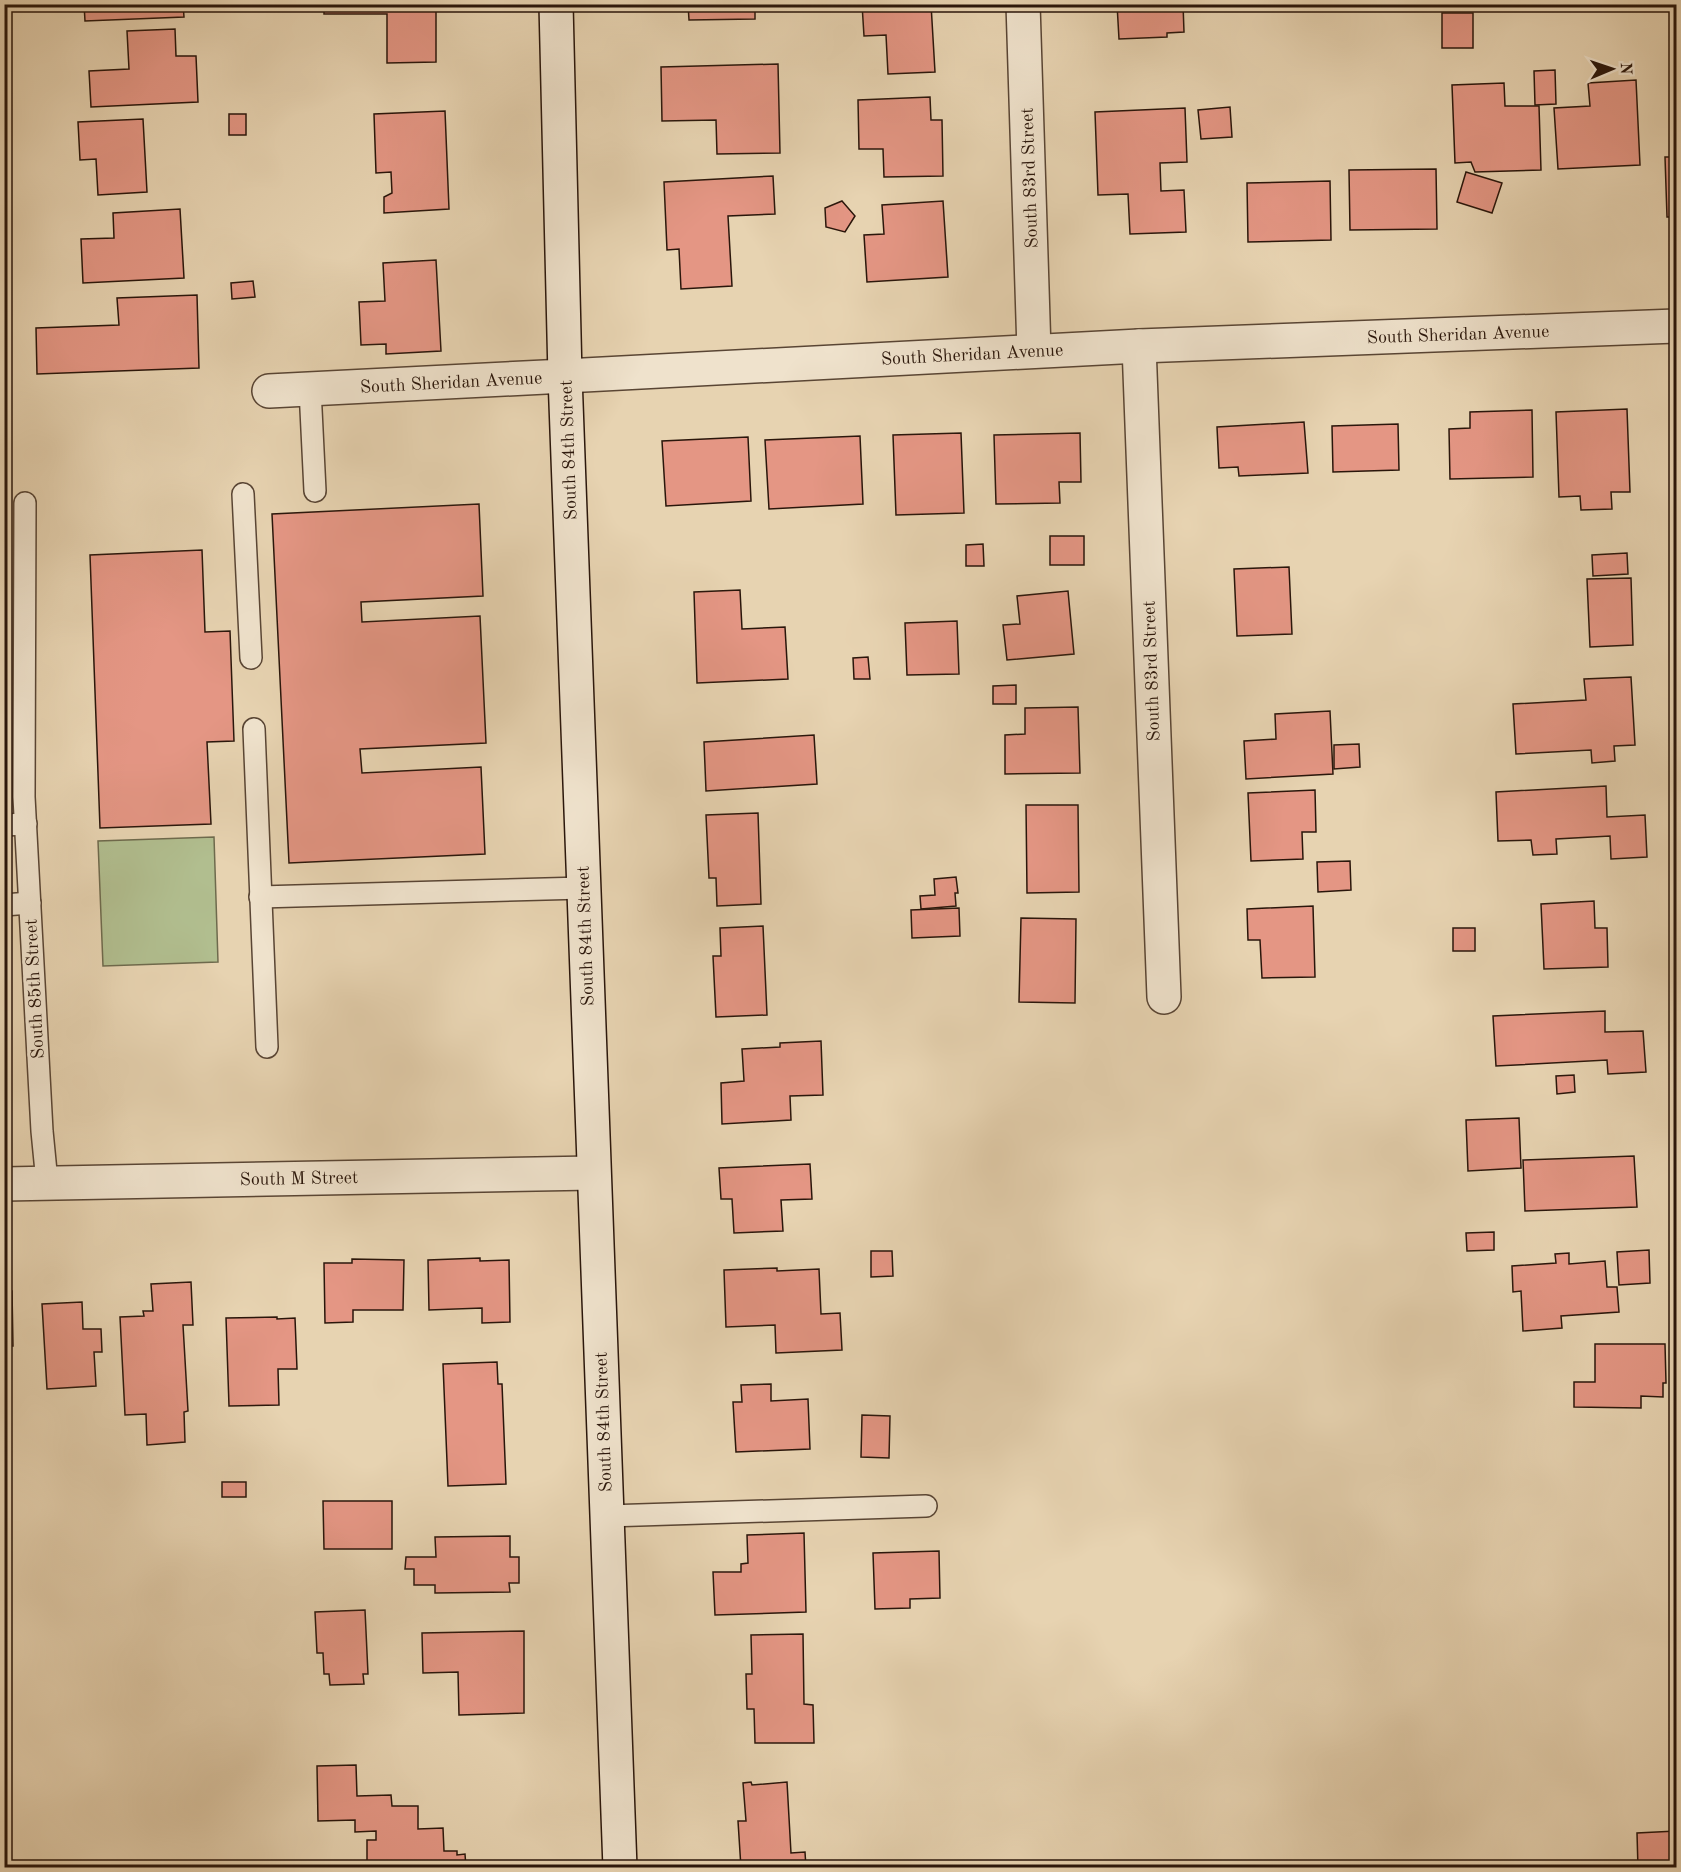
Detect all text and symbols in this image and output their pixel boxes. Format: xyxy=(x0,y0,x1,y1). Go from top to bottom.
north arrow xyxy=(1582,39,1642,99)
text: N xyxy=(1617,62,1633,76)
street label: South 83rd Street xyxy=(1019,107,1041,249)
street label: South Sheridan Avenue xyxy=(1367,323,1550,347)
street label: South Sheridan Avenue xyxy=(880,341,1064,369)
street label: South Sheridan Avenue xyxy=(359,369,543,397)
street label: South 84th Street xyxy=(558,379,580,521)
street label: South 83rd Street xyxy=(1141,600,1163,742)
street label: South 84th Street xyxy=(575,865,597,1007)
street label: South 85th Street xyxy=(22,918,48,1060)
street label: South M Street xyxy=(240,1169,358,1189)
street label: South 84th Street xyxy=(593,1351,615,1493)

